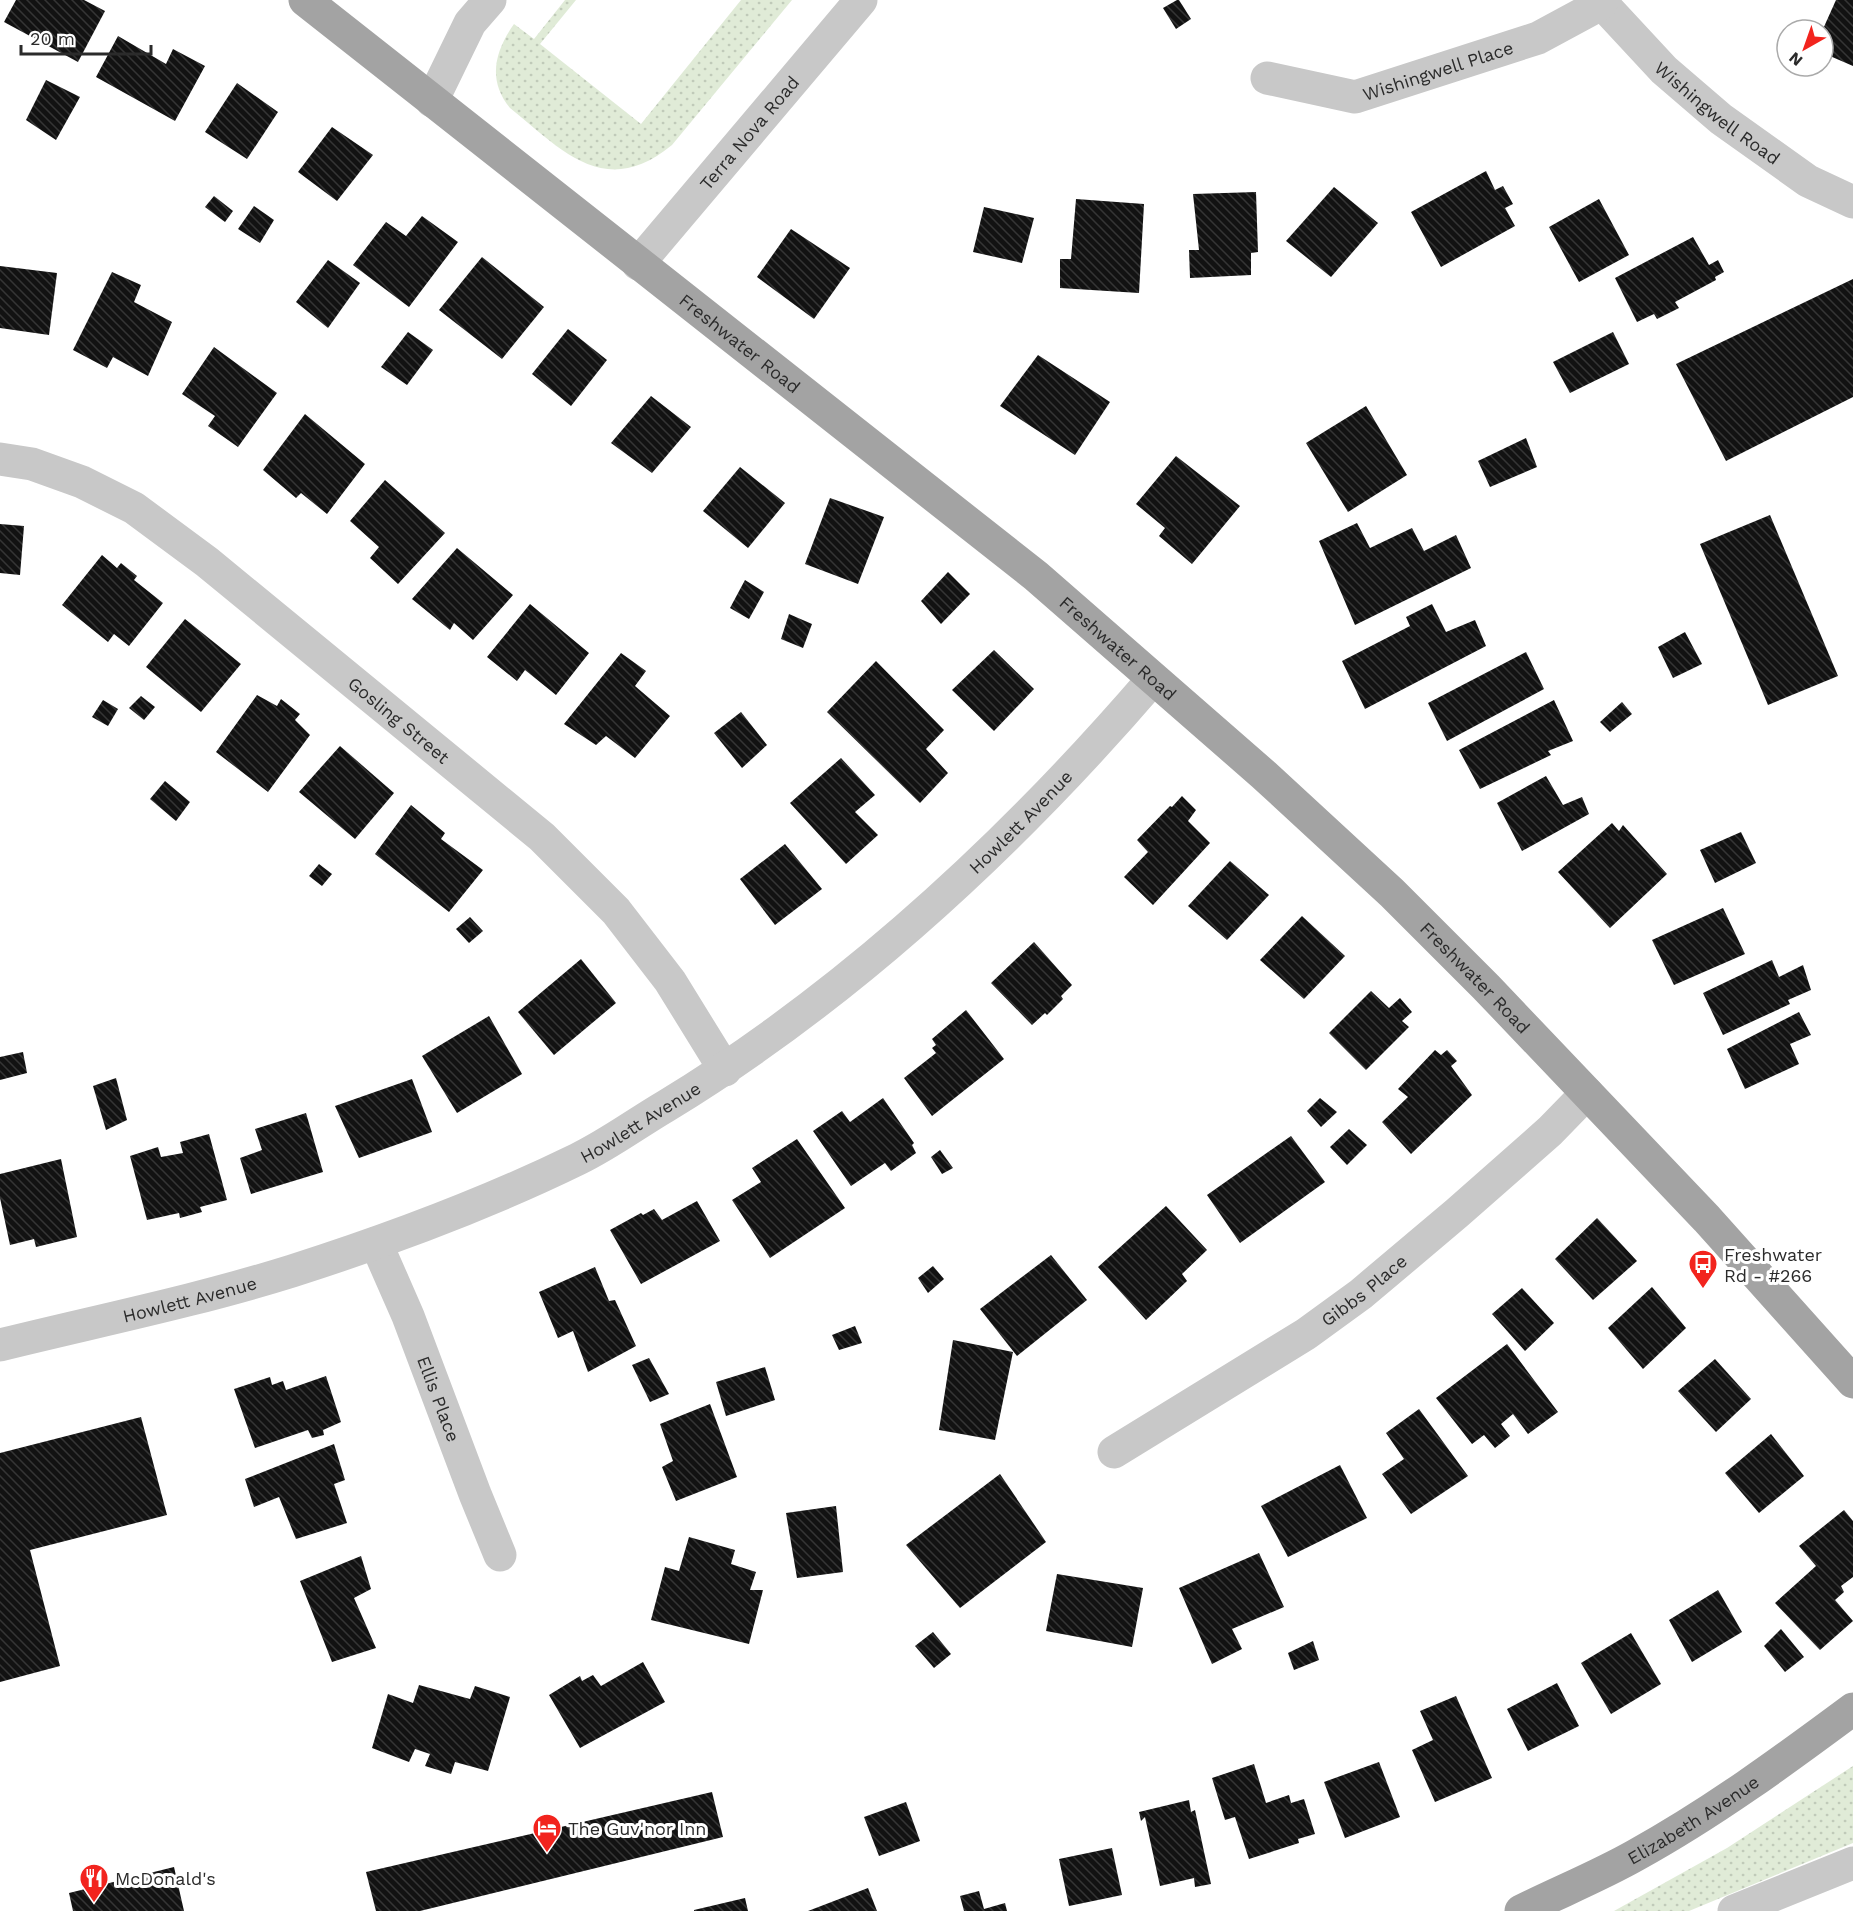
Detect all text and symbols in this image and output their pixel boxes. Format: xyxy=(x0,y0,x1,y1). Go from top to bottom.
scale bar xyxy=(21,18,152,56)
north arrow xyxy=(1775,18,1835,78)
text: 20 m xyxy=(30,28,75,49)
street label: Wishingwell Place xyxy=(1360,36,1516,104)
text: N xyxy=(1785,48,1806,70)
street label: Wishingwell Road xyxy=(1651,57,1784,168)
street label: Terra Nova Road xyxy=(695,71,803,194)
street label: Freshwater Road xyxy=(676,289,805,397)
street label: Freshwater Road xyxy=(1056,591,1181,704)
street label: Gosling Street xyxy=(344,672,454,768)
street label: Howlett Avenue xyxy=(964,765,1076,877)
street label: Freshwater Road xyxy=(1416,917,1535,1037)
street label: Howlett Avenue xyxy=(576,1077,704,1167)
place label: Freshwater Rd - #266 xyxy=(1724,1244,1822,1286)
bus stop icon: Freshwater Rd - #266 xyxy=(1687,1248,1719,1290)
street label: Gibbs Place xyxy=(1317,1250,1411,1330)
street label: Howlett Avenue xyxy=(120,1272,259,1326)
street label: Ellis Place xyxy=(413,1353,465,1445)
street label: Elizabeth Avenue xyxy=(1624,1770,1762,1868)
hotel icon: The Guv'nor Inn xyxy=(531,1812,563,1854)
place label: The Guv'nor Inn xyxy=(568,1818,706,1839)
restaurant icon: McDonald's xyxy=(78,1862,110,1904)
place label: McDonald's xyxy=(115,1868,216,1889)

